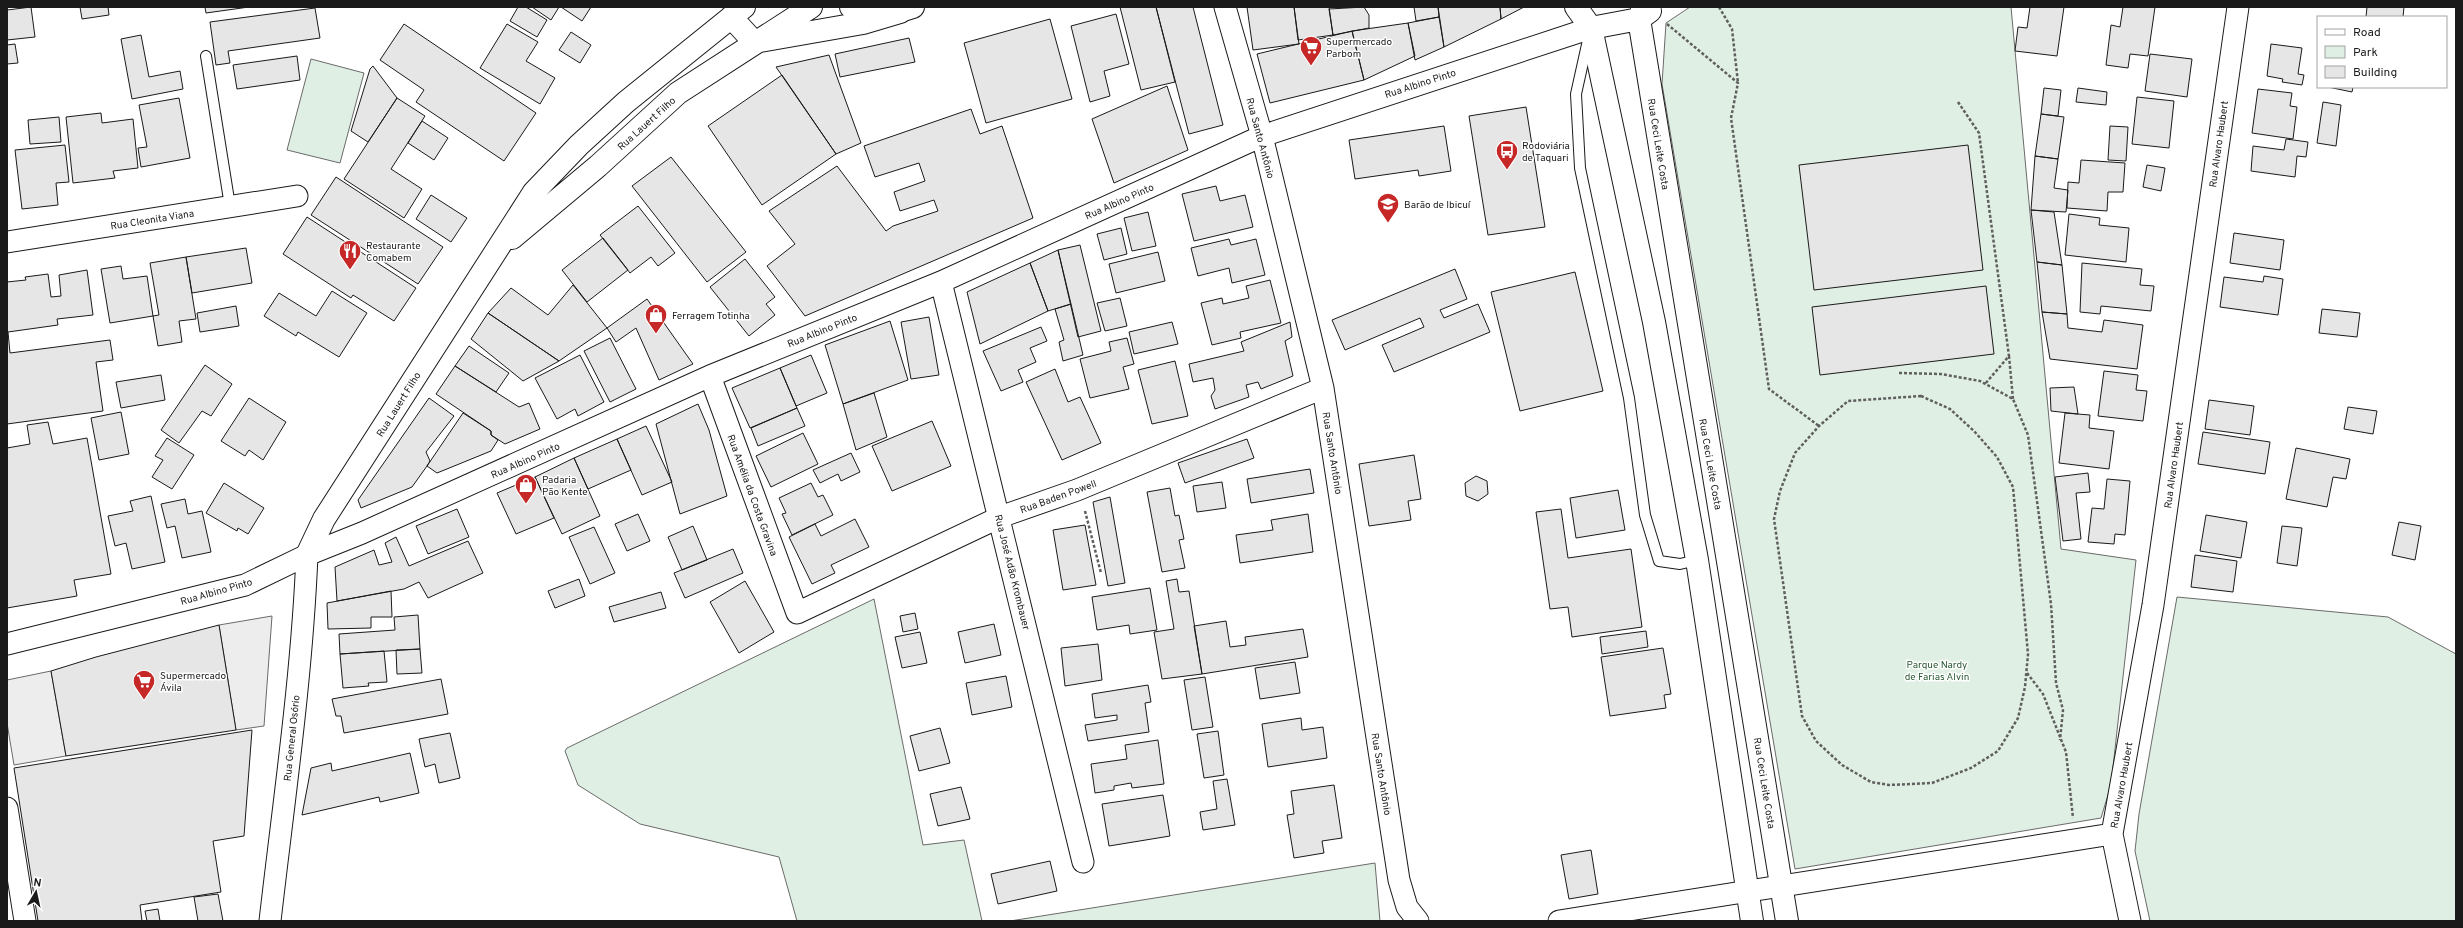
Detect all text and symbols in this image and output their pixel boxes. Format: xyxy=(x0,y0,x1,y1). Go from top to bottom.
legend xyxy=(2317,16,2447,88)
text: Road xyxy=(2353,25,2381,41)
supermarket icon: Supermercado Parbom xyxy=(1298,34,1324,67)
place label: Supermercado Parbom xyxy=(1326,36,1392,61)
text: Park xyxy=(2353,45,2378,61)
text: Building xyxy=(2353,65,2397,81)
street label: Rua Albino Pinto xyxy=(1383,67,1458,102)
street label: Rua Lauert Filho xyxy=(615,94,679,154)
street label: Rua Santo Antônio xyxy=(1242,96,1277,181)
street label: Rua Ceci Leite Costa xyxy=(1644,98,1671,191)
street label: Rua Alvaro Haubert xyxy=(2207,100,2232,188)
bus stop icon: Rodoviária de Taquari xyxy=(1494,138,1520,171)
place label: Rodoviária de Taquari xyxy=(1522,140,1570,165)
street label: Rua Albino Pinto xyxy=(1083,181,1157,223)
school or university icon: Barão de Ibicuí xyxy=(1375,191,1401,224)
place label: Barão de Ibicuí xyxy=(1404,199,1472,212)
street label: Rua Cleonita Viana xyxy=(110,207,195,234)
restaurant icon: Restaurante Comabem xyxy=(337,238,363,271)
place label: Restaurante Comabem xyxy=(366,240,421,265)
shop icon: Ferragem Totinha xyxy=(643,302,669,335)
place label: Ferragem Totinha xyxy=(672,310,750,323)
street label: Rua Albino Pinto xyxy=(786,311,860,351)
street label: Rua Lauert Filho xyxy=(374,370,425,440)
street label: Rua Santo Antônio xyxy=(1319,411,1345,496)
street label: Rua Ceci Leite Costa xyxy=(1695,418,1724,511)
street label: Rua Alvaro Haubert xyxy=(2162,421,2187,509)
street label: Rua Amélia da Costa Gravina xyxy=(724,433,780,558)
street label: Rua Albino Pinto xyxy=(489,440,563,482)
shop icon: Padaria Pão Kente xyxy=(513,472,539,505)
place label: Padaria Pão Kente xyxy=(542,474,588,499)
street label: Rua Baden Powell xyxy=(1018,478,1099,517)
street label: Rua José Adão Krombauer xyxy=(991,513,1032,631)
street label: Rua Albino Pinto xyxy=(179,576,254,609)
park label: Parque Nardy de Farias Alvin xyxy=(1905,659,1969,684)
supermarket icon: Supermercado Ávila xyxy=(131,668,157,701)
place label: Supermercado Ávila xyxy=(160,670,226,695)
street label: Rua General Osório xyxy=(282,694,304,782)
street label: Rua Santo Antônio xyxy=(1368,732,1394,817)
street label: Rua Ceci Leite Costa xyxy=(1750,737,1777,830)
street label: Rua Alvaro Haubert xyxy=(2108,741,2137,829)
north arrow xyxy=(16,872,56,912)
text: N xyxy=(32,876,42,891)

